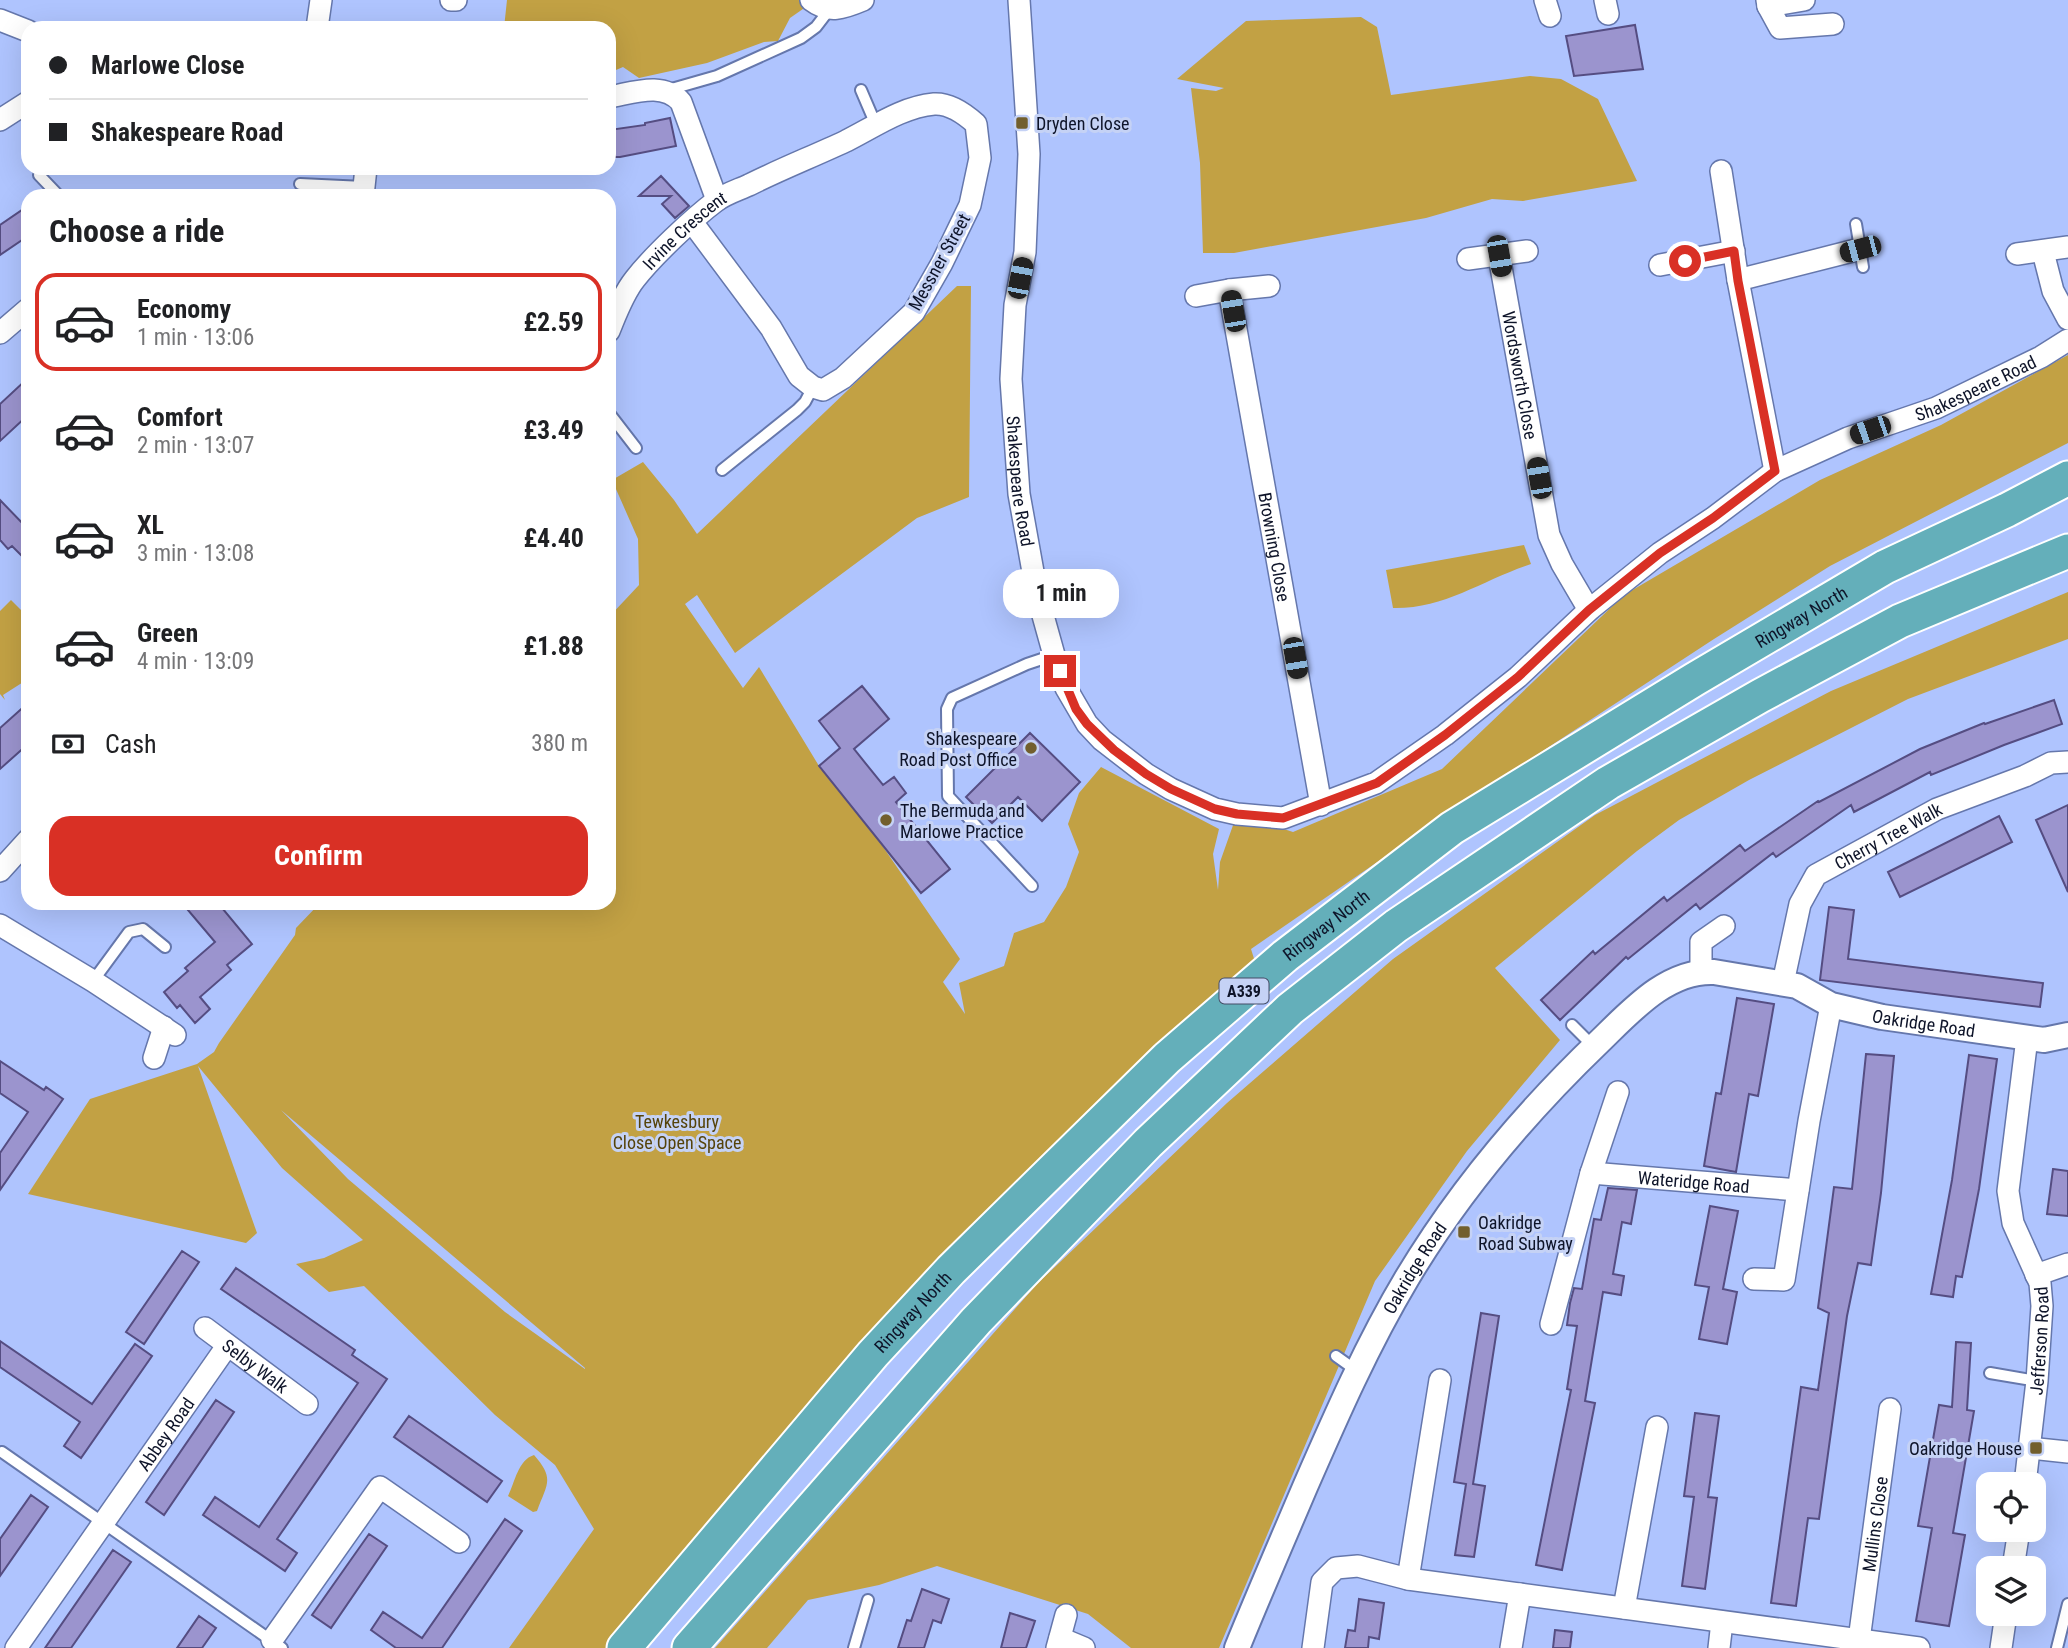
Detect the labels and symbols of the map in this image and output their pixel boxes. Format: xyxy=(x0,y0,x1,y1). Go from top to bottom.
place label: Dryden Close xyxy=(1036,113,1130,134)
marker: Dryden Close xyxy=(1014,115,1030,131)
street label: Irvine Crescent xyxy=(638,186,730,274)
street label: Messner Street xyxy=(904,210,974,314)
car xyxy=(1486,233,1513,279)
car xyxy=(1837,233,1884,265)
route start xyxy=(1669,245,1701,277)
car xyxy=(1006,255,1035,301)
car xyxy=(1220,288,1247,334)
street label: Wordsworth Close xyxy=(1499,309,1542,441)
street label: Shakespeare Road xyxy=(1912,351,2039,425)
car xyxy=(1847,413,1894,447)
street label: Shakespeare Road xyxy=(1003,415,1039,548)
car xyxy=(1526,455,1553,501)
street label: Browning Close xyxy=(1255,491,1295,603)
callout: 1 min xyxy=(1002,570,1118,618)
street label: Ringway North xyxy=(1751,581,1851,652)
car xyxy=(1282,635,1309,681)
route end xyxy=(1044,655,1076,687)
place label: Shakespeare Road Post Office xyxy=(899,728,1017,770)
marker: Shakespeare Road Post Office xyxy=(1023,740,1039,756)
street label: Cherry Tree Walk xyxy=(1831,798,1945,873)
place label: The Bermuda and Marlowe Practice xyxy=(900,800,1025,842)
marker: The Bermuda and Marlowe Practice xyxy=(878,812,894,828)
street label: Ringway North xyxy=(1278,885,1373,964)
road number: A339 xyxy=(1220,979,1268,1004)
street label: Oakridge Road xyxy=(1870,1005,1977,1041)
park label: Tewkesbury Close Open Space xyxy=(613,1111,741,1153)
street label: Wateridge Road xyxy=(1637,1166,1750,1196)
place label: Oakridge Road Subway xyxy=(1478,1212,1573,1254)
street label: Oakridge Road xyxy=(1378,1218,1451,1317)
marker: Oakridge Road Subway xyxy=(1456,1224,1472,1240)
street label: Ringway North xyxy=(869,1267,955,1357)
street label: Jefferson Road xyxy=(2025,1286,2053,1396)
street label: Selby Walk xyxy=(219,1334,293,1397)
street label: Abbey Road xyxy=(133,1393,198,1475)
place label: Oakridge House xyxy=(1909,1438,2022,1459)
marker: Oakridge House xyxy=(2028,1440,2044,1456)
street label: Mullins Close xyxy=(1858,1475,1891,1573)

